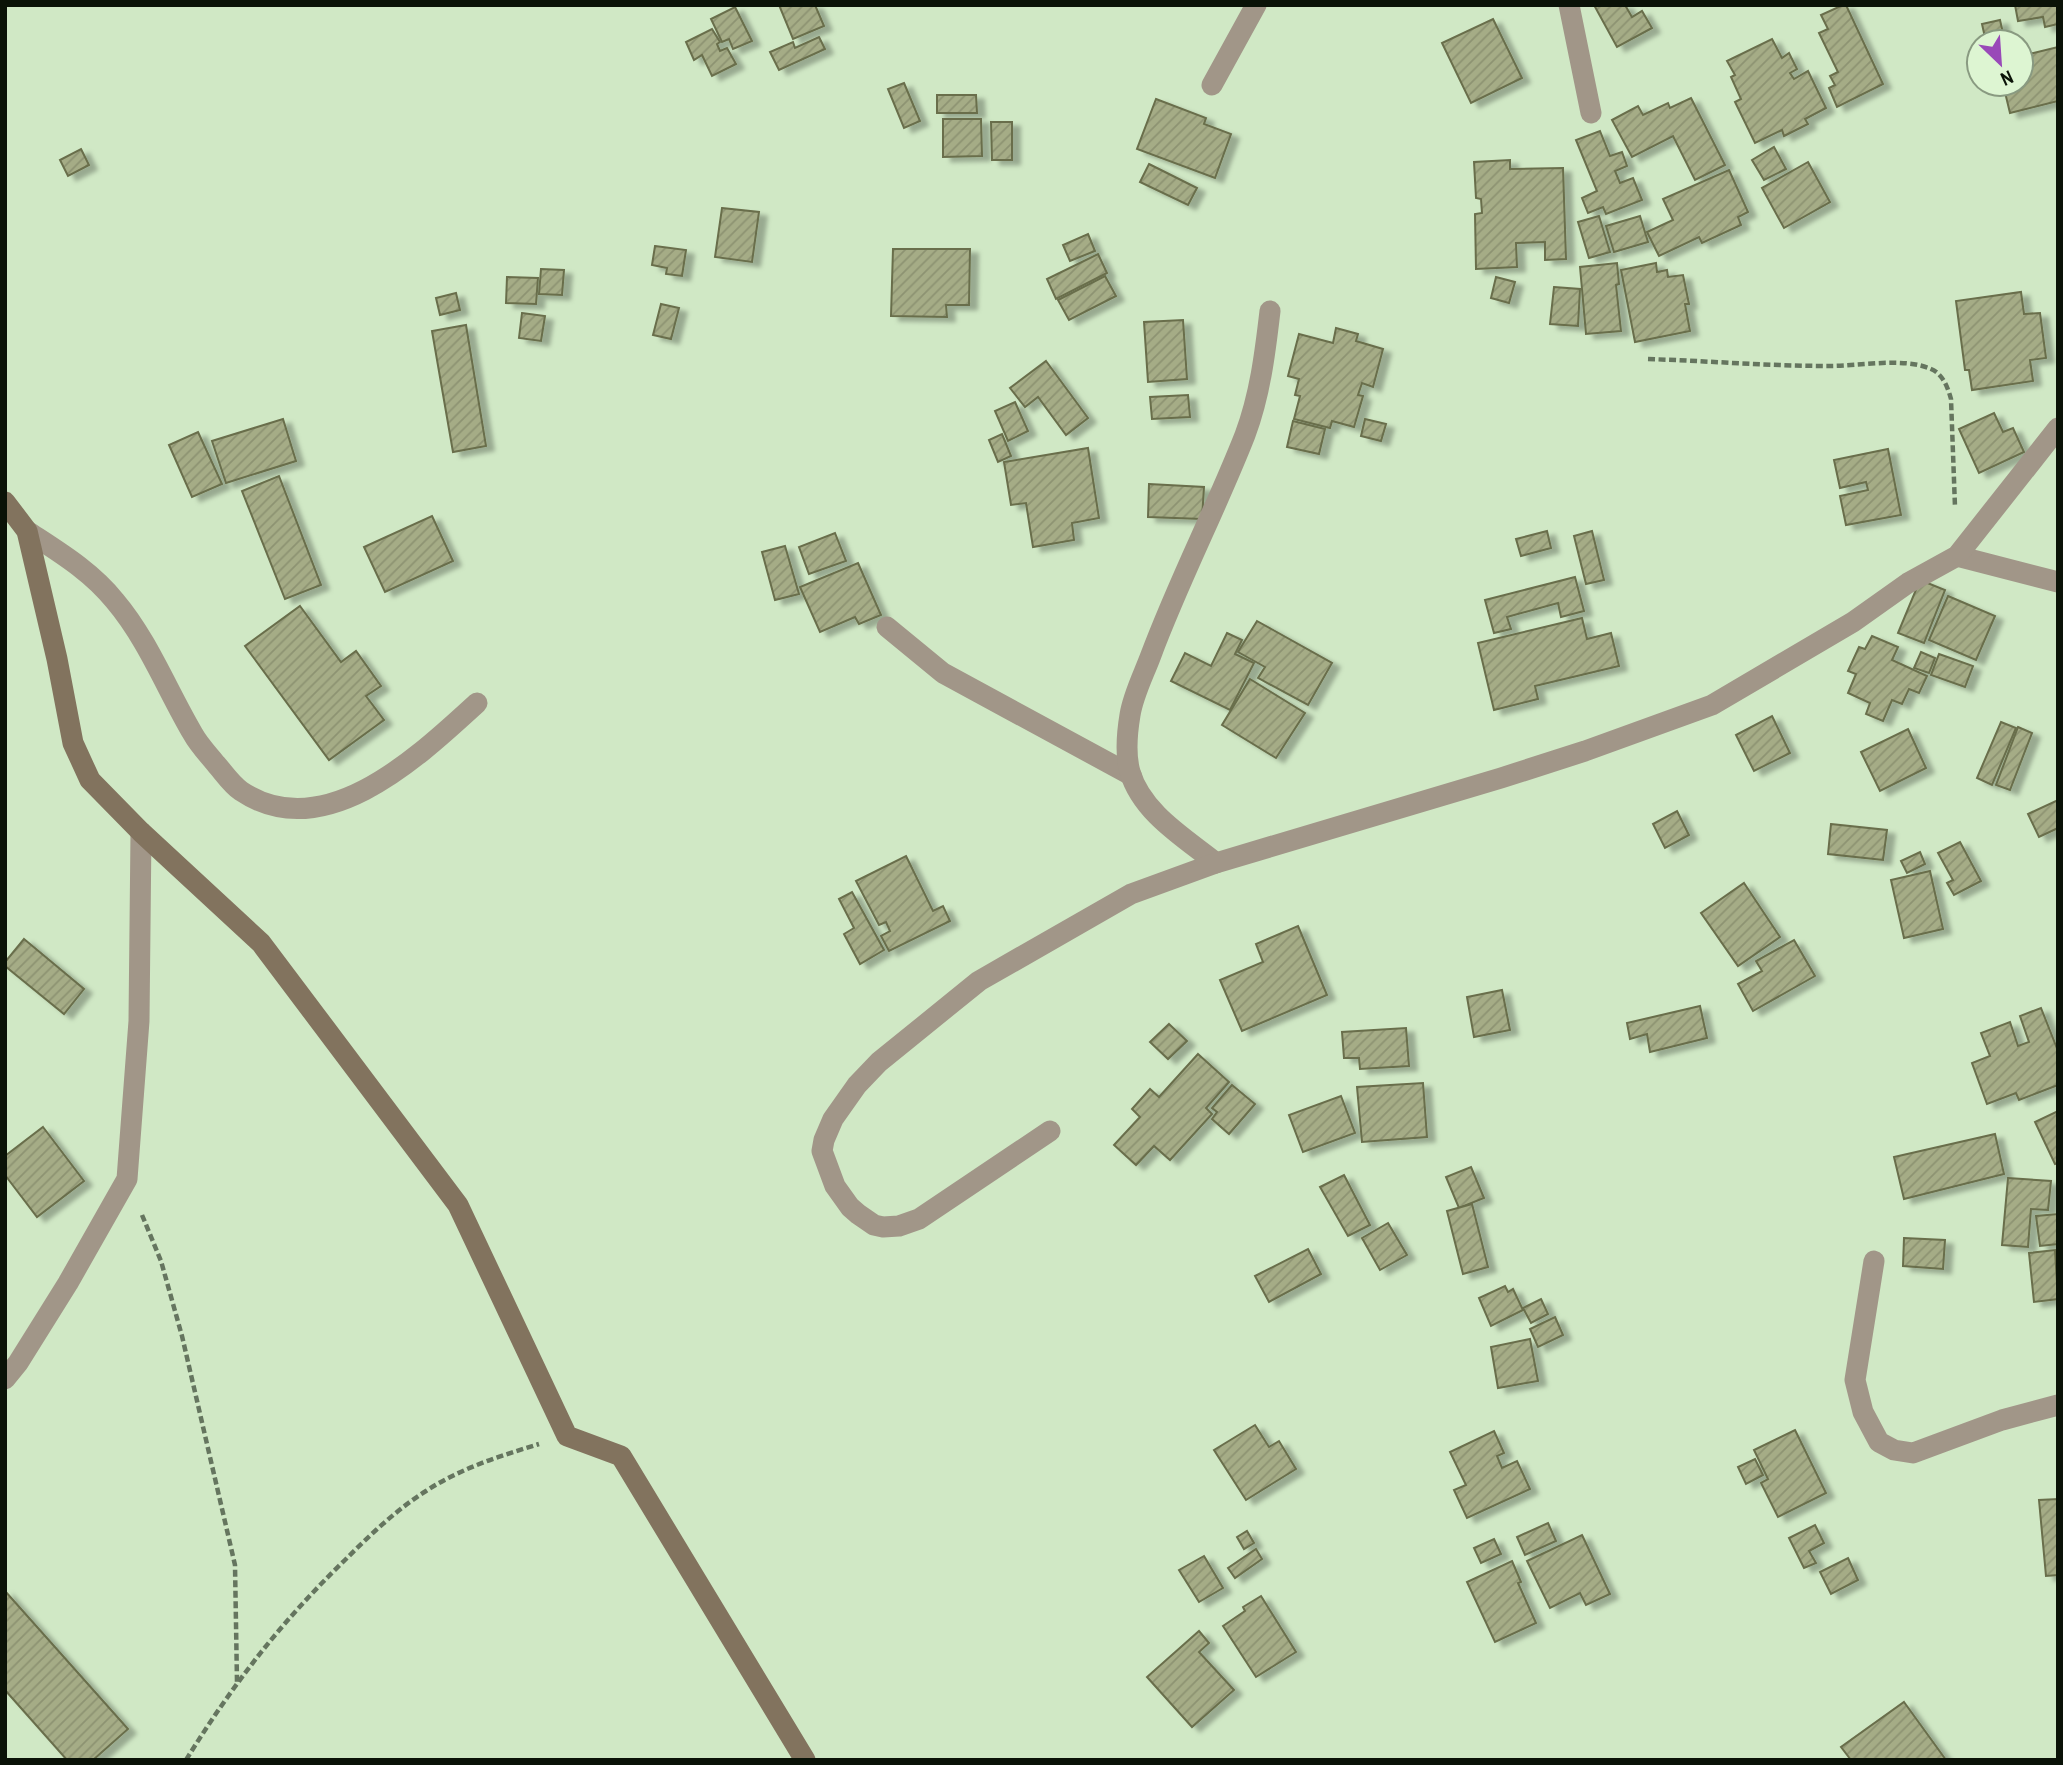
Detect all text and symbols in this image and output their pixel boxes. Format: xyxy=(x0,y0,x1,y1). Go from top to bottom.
north arrow xyxy=(1965,28,2035,98)
text: N xyxy=(1997,64,2018,93)

